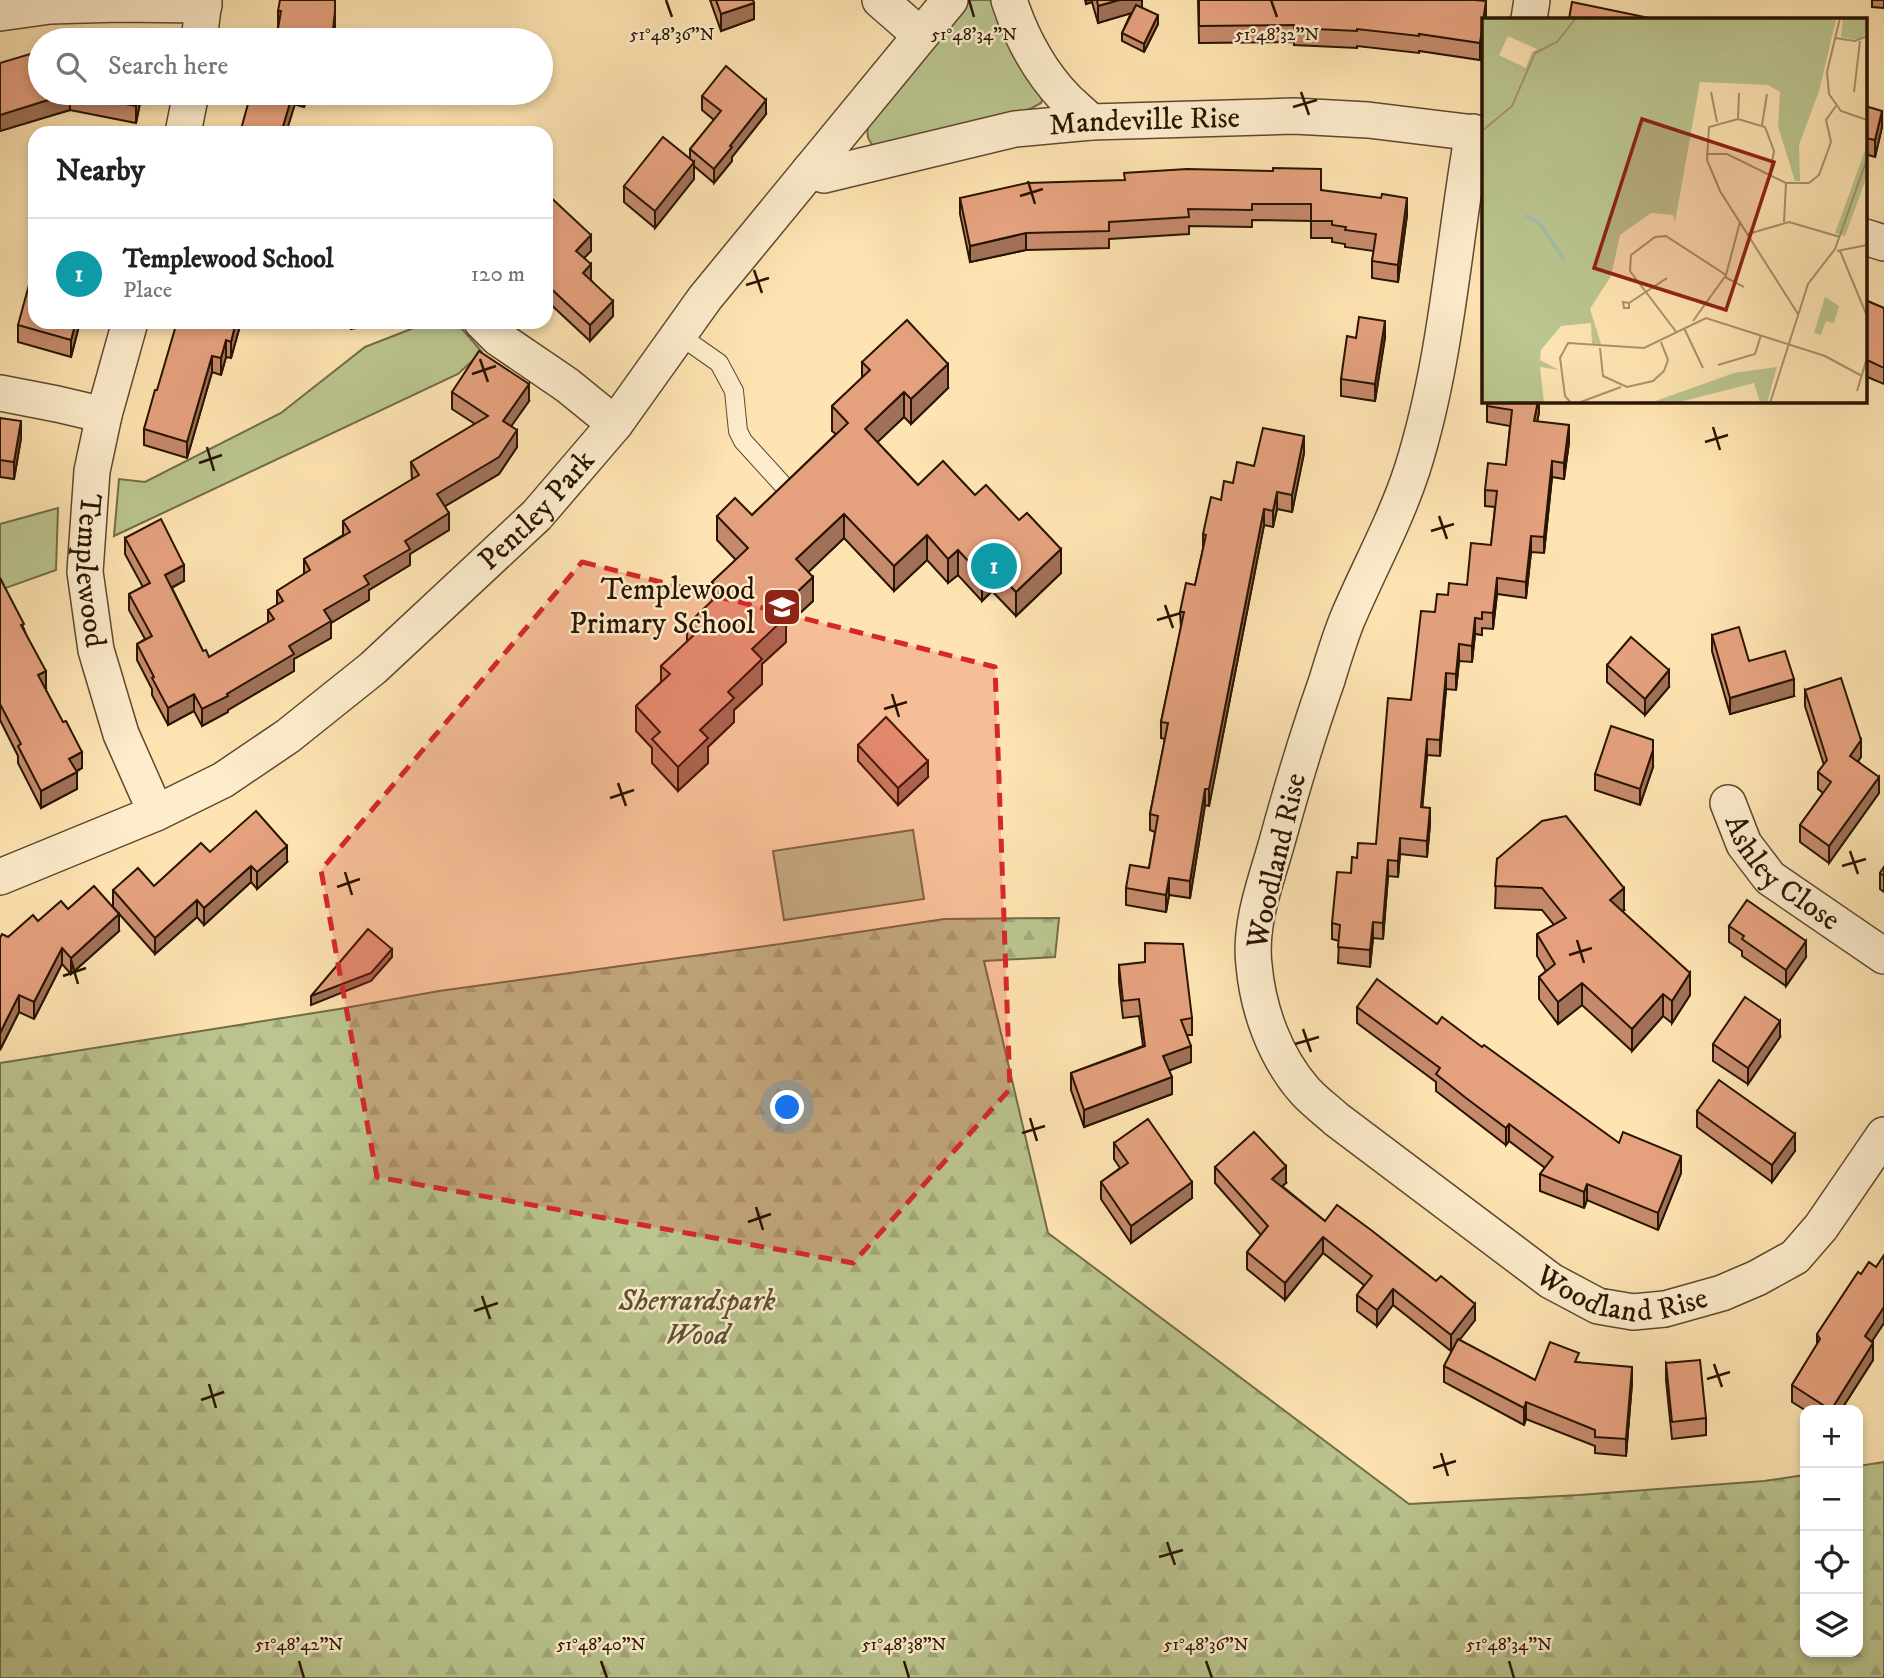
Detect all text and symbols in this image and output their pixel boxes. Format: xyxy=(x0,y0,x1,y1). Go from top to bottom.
inset map xyxy=(1482,18,1867,402)
text: 51°48'36"N xyxy=(629,24,715,46)
text: 51°48'34"N xyxy=(931,24,1017,46)
text: 51°48'32"N xyxy=(1235,24,1320,46)
search box xyxy=(28,28,553,105)
icon: search xyxy=(52,48,90,86)
text: Search here xyxy=(108,50,228,83)
street label: Mandeville Rise xyxy=(1047,99,1240,144)
text: Nearby xyxy=(56,153,145,190)
text: Templewood School xyxy=(123,243,334,276)
text: 1 xyxy=(75,260,83,289)
text: 120 m xyxy=(471,260,525,289)
text: Place xyxy=(123,276,172,305)
street label: Pentley Park xyxy=(471,443,603,579)
street label: Templewood xyxy=(67,493,114,650)
pin: 1 xyxy=(971,540,1017,592)
place label: Templewood Primary School xyxy=(569,572,755,643)
school or university icon: Templewood Primary School xyxy=(761,586,803,628)
street label: Woodland Rise xyxy=(1239,770,1315,953)
street label: Ashley Close xyxy=(1716,810,1847,939)
your location xyxy=(770,1090,804,1124)
street label: Woodland Rise xyxy=(1527,1257,1712,1331)
park label: Sherrardspark Wood xyxy=(617,1283,776,1354)
map controls xyxy=(1800,1405,1863,1657)
button: + xyxy=(1800,1405,1863,1468)
button: − xyxy=(1800,1468,1863,1531)
button: locate xyxy=(1800,1531,1863,1594)
button: layers xyxy=(1800,1594,1863,1657)
text: 51°48'42"N xyxy=(255,1634,343,1656)
text: 51°48'40"N xyxy=(556,1634,646,1656)
text: 51°48'38"N xyxy=(862,1634,947,1656)
text: 51°48'36"N xyxy=(1163,1634,1249,1656)
text: 51°48'34"N xyxy=(1466,1634,1552,1656)

